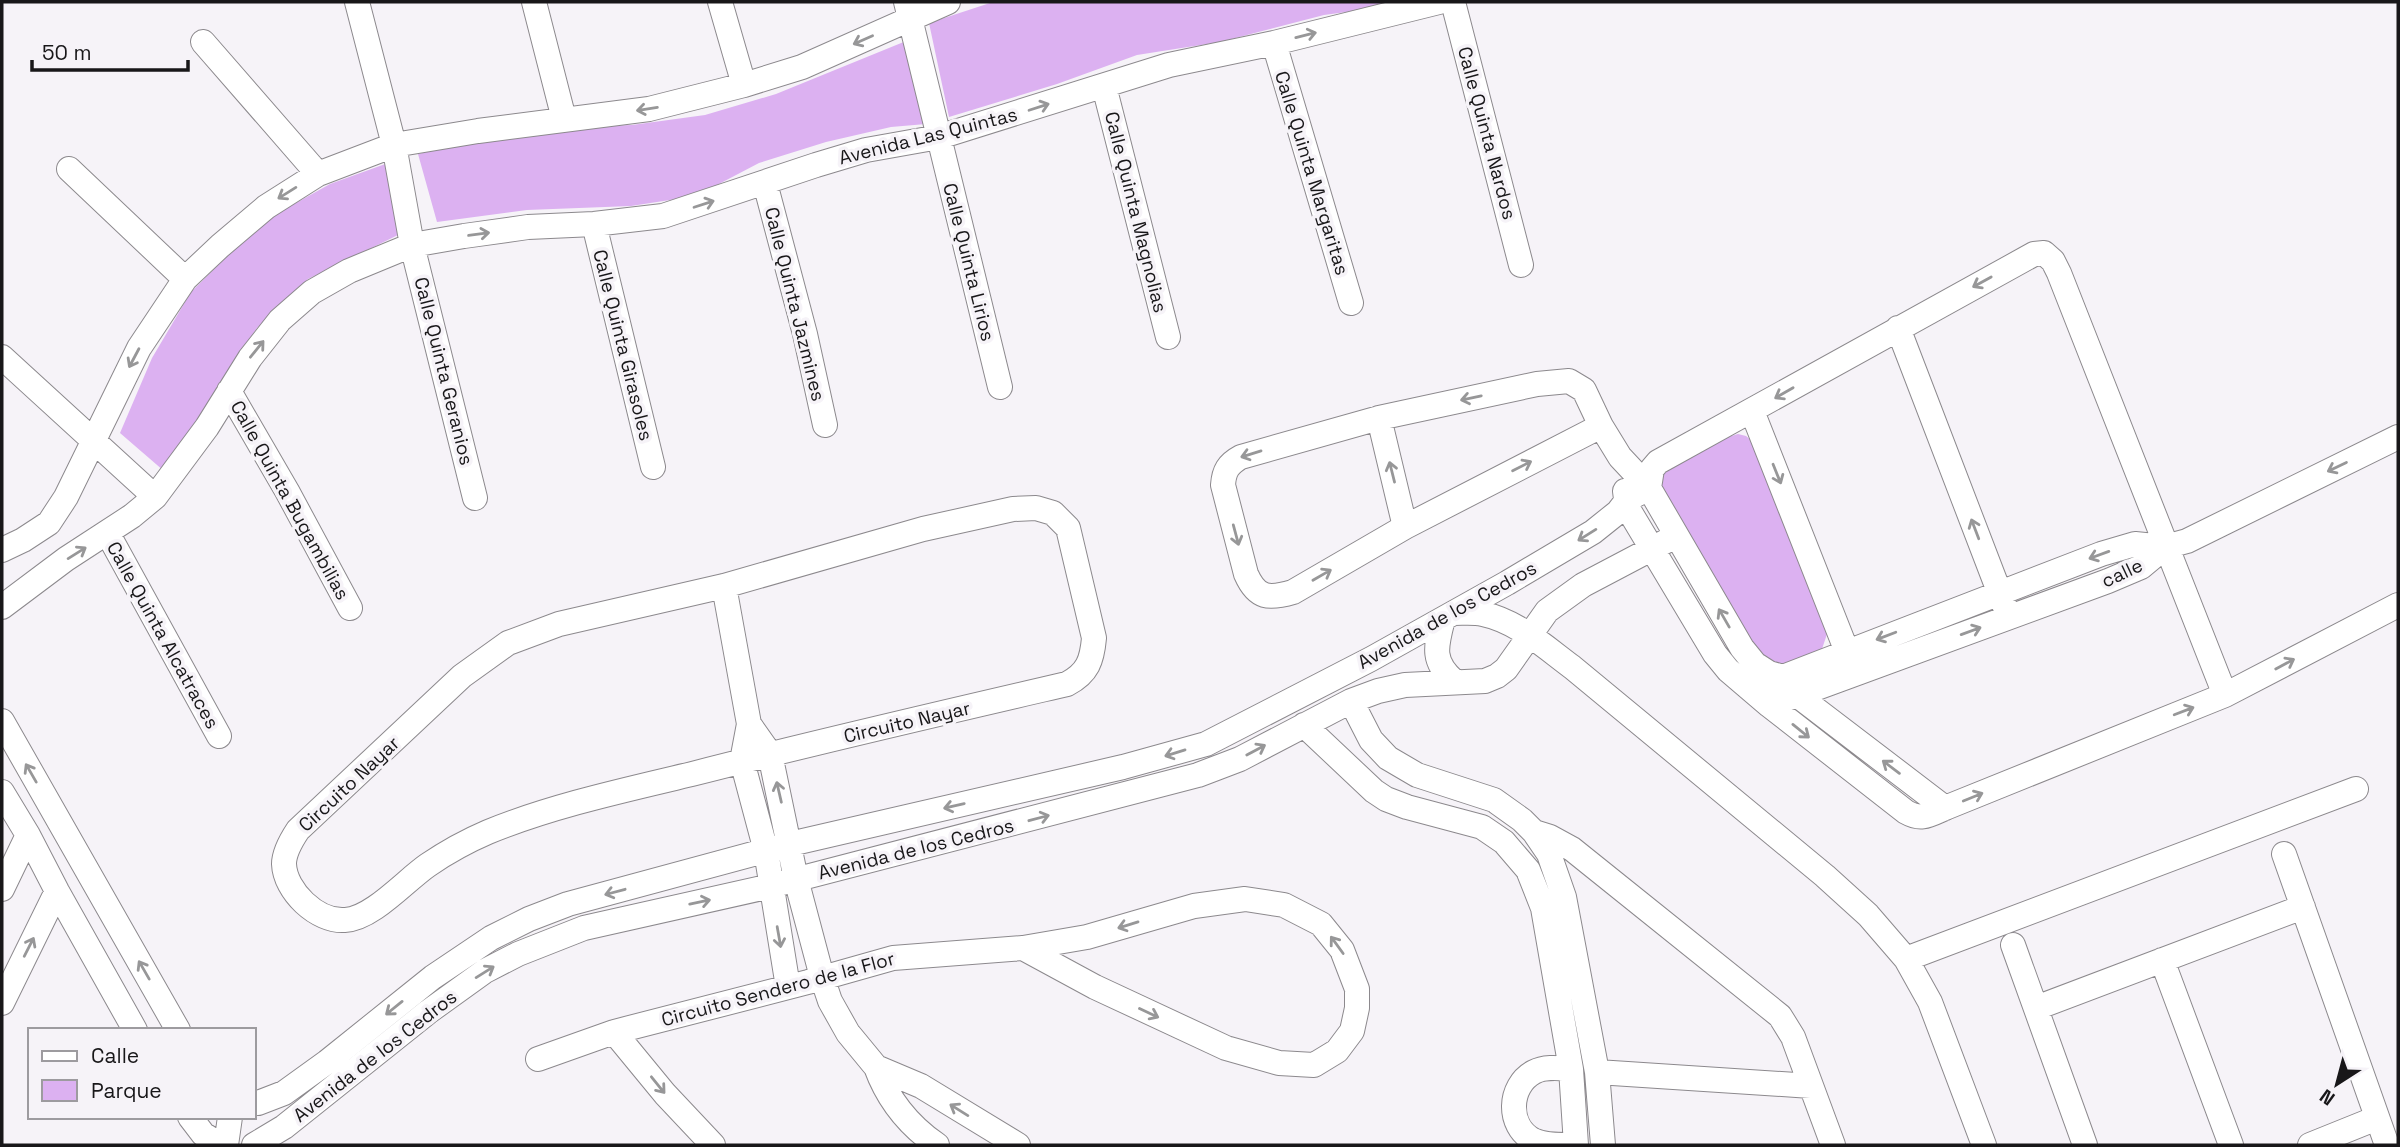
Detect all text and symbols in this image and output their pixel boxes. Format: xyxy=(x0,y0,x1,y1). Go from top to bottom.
scale bar xyxy=(32,28,187,72)
one-way arrow xyxy=(1294,28,1317,41)
one-way arrow xyxy=(853,34,874,47)
text: 50 m xyxy=(42,39,92,66)
street label: Calle Quinta Nardos xyxy=(1452,44,1522,222)
street label: Calle Quinta Margaritas xyxy=(1269,68,1355,278)
one-way arrow xyxy=(1028,100,1050,112)
one-way arrow xyxy=(636,102,659,115)
street label: Avenida Las Quintas xyxy=(836,102,1020,170)
street label: Calle Quinta Magnolias xyxy=(1099,109,1173,315)
street label: Calle Quinta Lirios xyxy=(937,180,1001,344)
one-way arrow xyxy=(278,187,298,201)
one-way arrow xyxy=(692,197,714,209)
street label: Calle Quinta Jazmines xyxy=(759,204,831,404)
one-way arrow xyxy=(467,227,490,240)
street label: Calle Quinta Girasoles xyxy=(587,247,659,443)
street label: Calle Quinta Geranios xyxy=(409,274,479,468)
one-way arrow xyxy=(1973,275,1993,289)
one-way arrow xyxy=(250,340,265,358)
one-way arrow xyxy=(127,347,141,368)
one-way arrow xyxy=(1774,386,1794,400)
one-way arrow xyxy=(1460,392,1483,406)
street label: Calle Quinta Bugambilias xyxy=(225,396,355,604)
one-way arrow xyxy=(1240,449,1262,462)
one-way arrow xyxy=(1511,459,1532,473)
one-way arrow xyxy=(2327,461,2348,475)
one-way arrow xyxy=(1385,462,1398,484)
one-way arrow xyxy=(1772,463,1785,485)
one-way arrow xyxy=(1967,519,1980,541)
one-way arrow xyxy=(1230,523,1243,546)
one-way arrow xyxy=(1577,529,1597,543)
street label: Calle Quinta Alcatraces xyxy=(101,537,225,733)
one-way arrow xyxy=(66,545,86,559)
one-way arrow xyxy=(2088,550,2110,562)
street label: calle xyxy=(2097,553,2147,593)
street label: Avenida de los Cedros xyxy=(1353,555,1541,675)
one-way arrow xyxy=(1312,568,1332,582)
one-way arrow xyxy=(1717,608,1731,628)
one-way arrow xyxy=(1959,624,1981,636)
one-way arrow xyxy=(1876,631,1898,644)
one-way arrow xyxy=(2274,657,2295,670)
street label: Circuito Nayar xyxy=(841,695,973,749)
one-way arrow xyxy=(2172,704,2194,717)
one-way arrow xyxy=(1792,724,1810,739)
street label: Circuito Nayar xyxy=(293,731,405,837)
one-way arrow xyxy=(1245,743,1266,757)
one-way arrow xyxy=(1165,748,1187,761)
one-way arrow xyxy=(1881,760,1900,775)
one-way arrow xyxy=(24,763,38,783)
one-way arrow xyxy=(771,781,785,804)
one-way arrow xyxy=(1962,790,1983,803)
one-way arrow xyxy=(943,800,966,814)
one-way arrow xyxy=(1028,810,1050,823)
street label: Avenida de los Cedros xyxy=(815,813,1017,885)
one-way arrow xyxy=(604,886,627,899)
one-way arrow xyxy=(688,894,711,908)
one-way arrow xyxy=(1117,919,1139,932)
one-way arrow xyxy=(773,925,786,948)
one-way arrow xyxy=(1330,935,1345,954)
one-way arrow xyxy=(22,937,36,958)
street label: Circuito Sendero de la Flor xyxy=(659,946,897,1032)
one-way arrow xyxy=(137,961,151,981)
one-way arrow xyxy=(474,965,494,979)
street label: Avenida de los Cedros xyxy=(288,984,462,1128)
one-way arrow xyxy=(386,1000,404,1016)
one-way arrow xyxy=(1138,1007,1160,1020)
legend xyxy=(28,1028,256,1119)
text: Calle xyxy=(91,1042,139,1069)
north arrow xyxy=(2302,1049,2372,1119)
one-way arrow xyxy=(650,1075,665,1093)
text: Parque xyxy=(91,1077,162,1104)
text: N xyxy=(2315,1083,2340,1111)
one-way arrow xyxy=(950,1103,970,1117)

